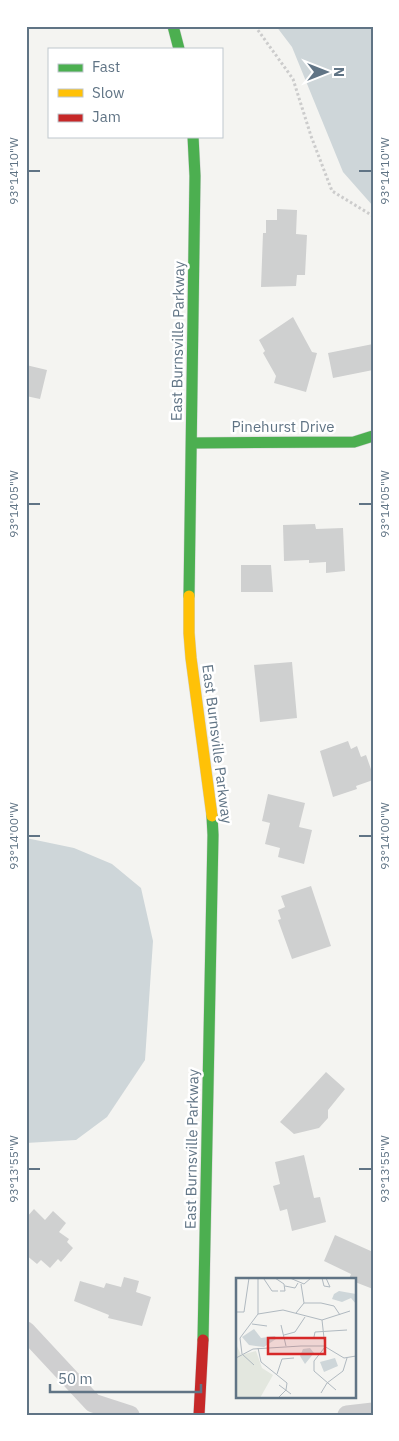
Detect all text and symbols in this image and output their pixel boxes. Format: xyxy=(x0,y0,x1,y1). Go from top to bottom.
legend xyxy=(48,48,222,138)
north arrow xyxy=(302,48,352,98)
text: Fast xyxy=(92,57,120,76)
text: N xyxy=(330,67,348,77)
text: Slow xyxy=(92,83,125,102)
text: Jam xyxy=(92,107,121,126)
text: 93°14'10"W xyxy=(6,137,21,205)
text: 93°14'10"W xyxy=(377,137,392,205)
street label: East Burnsville Parkway xyxy=(167,260,188,421)
street label: Pinehurst Drive xyxy=(232,417,334,436)
text: 93°14'05"W xyxy=(6,470,21,538)
text: 93°14'05"W xyxy=(377,470,392,538)
street label: East Burnsville Parkway xyxy=(198,663,237,825)
text: 93°14'00"W xyxy=(6,802,21,870)
text: 93°14'00"W xyxy=(377,802,392,870)
street label: East Burnsville Parkway xyxy=(181,1068,202,1229)
text: 93°13'55"W xyxy=(6,1135,21,1203)
text: 93°13'55"W xyxy=(377,1135,392,1203)
inset map xyxy=(236,1278,356,1398)
scale bar xyxy=(50,1361,201,1393)
text: 50 m xyxy=(58,1369,93,1388)

